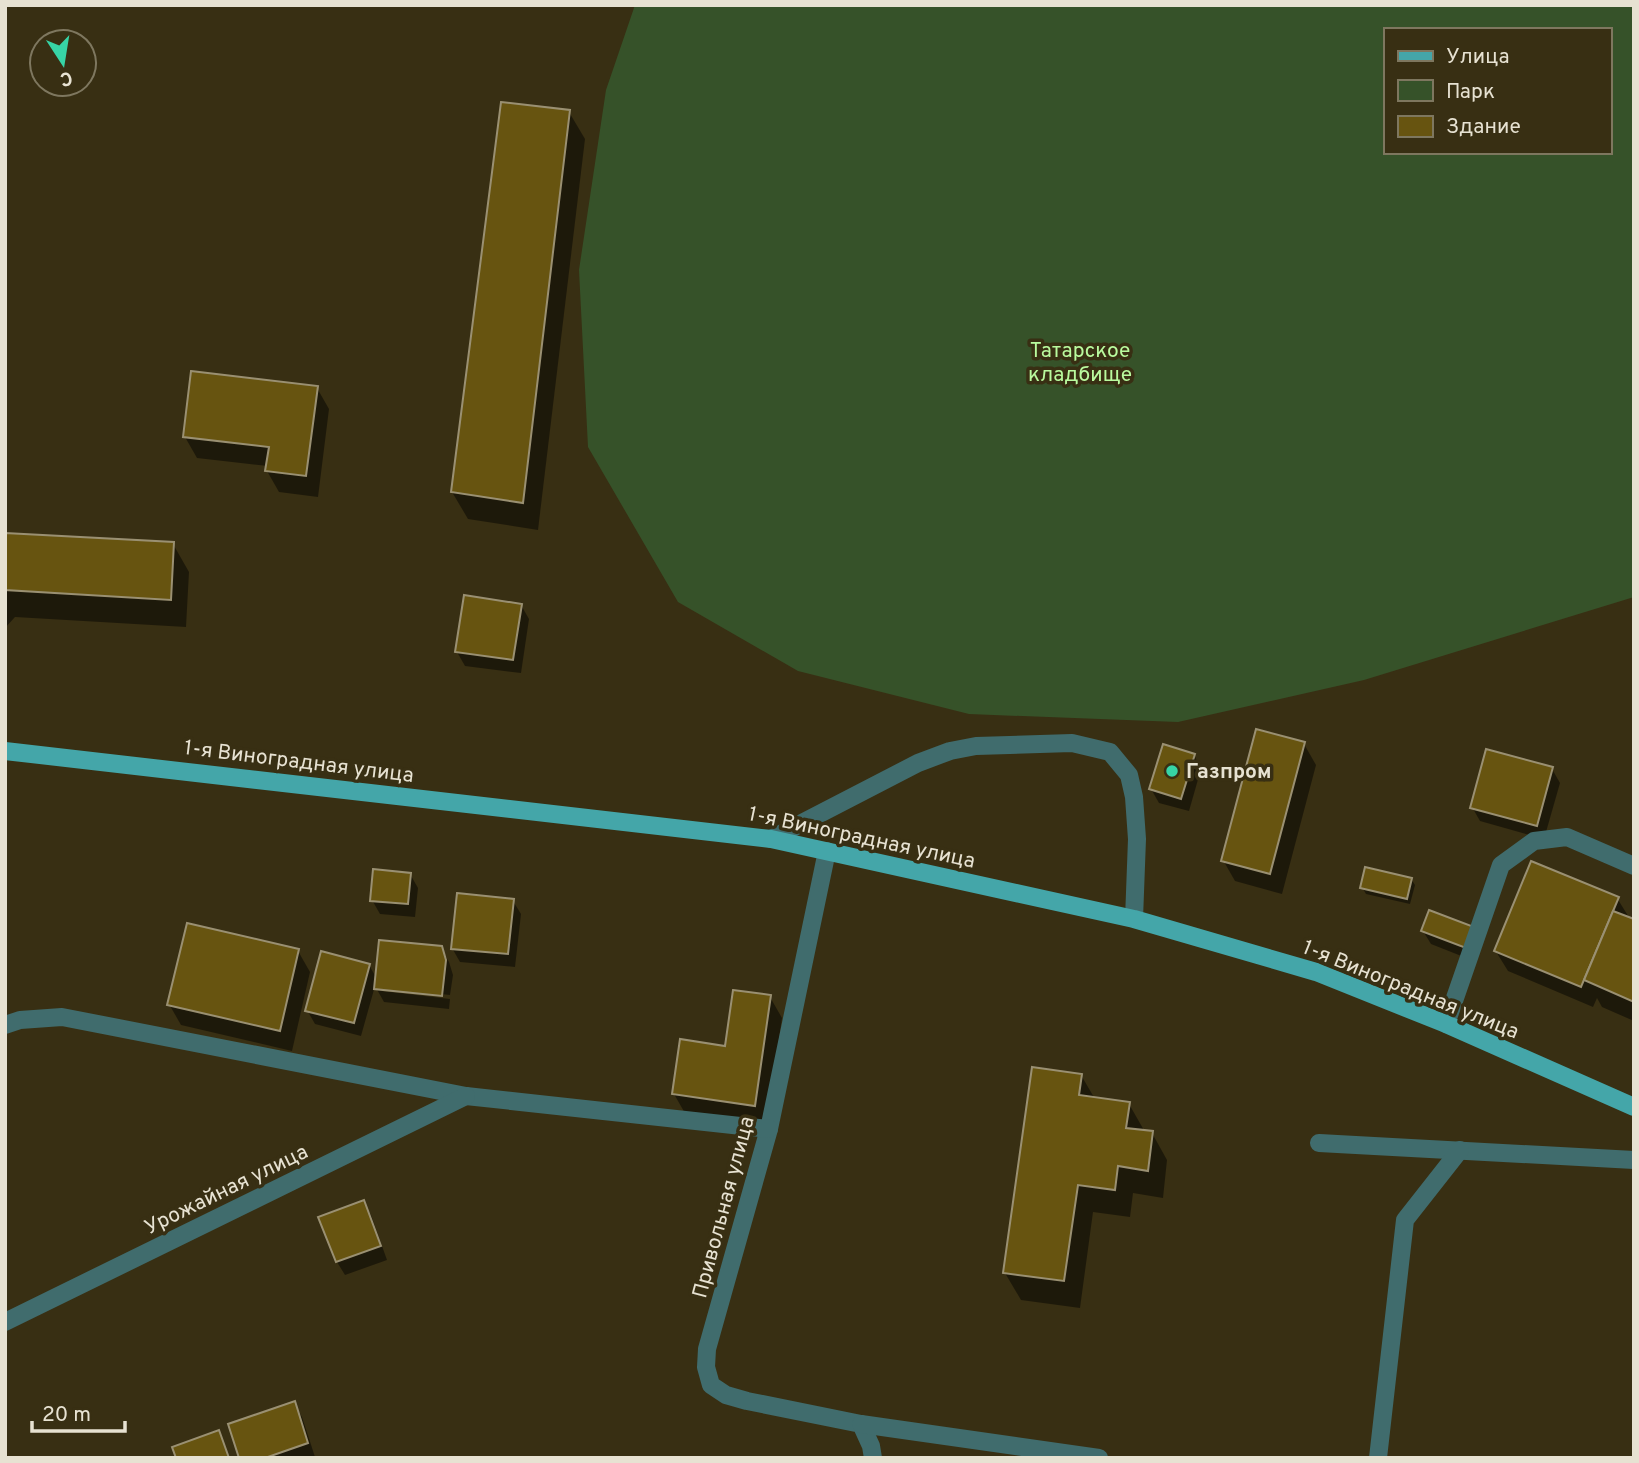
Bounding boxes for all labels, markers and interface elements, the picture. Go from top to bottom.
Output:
north arrow [28,28,98,98]
legend [1384,28,1611,154]
text: Улица [1446,44,1510,71]
text: С [58,65,75,91]
text: Парк [1446,79,1495,106]
text: Здание [1446,114,1521,141]
park label: Татарское кладбище [1028,338,1132,389]
street label: 1-я Виноградная улица [182,735,415,790]
place label: Газпром [1186,759,1272,786]
marker: Газпром [1164,763,1180,779]
street label: 1-я Виноградная улица [746,801,978,876]
street label: 1-я Виноградная улица [1298,935,1523,1046]
street label: Привольная улица [687,1114,762,1301]
street label: Урожайная улица [140,1139,313,1242]
scale bar [32,1390,124,1434]
text: 20 m [42,1402,91,1429]

